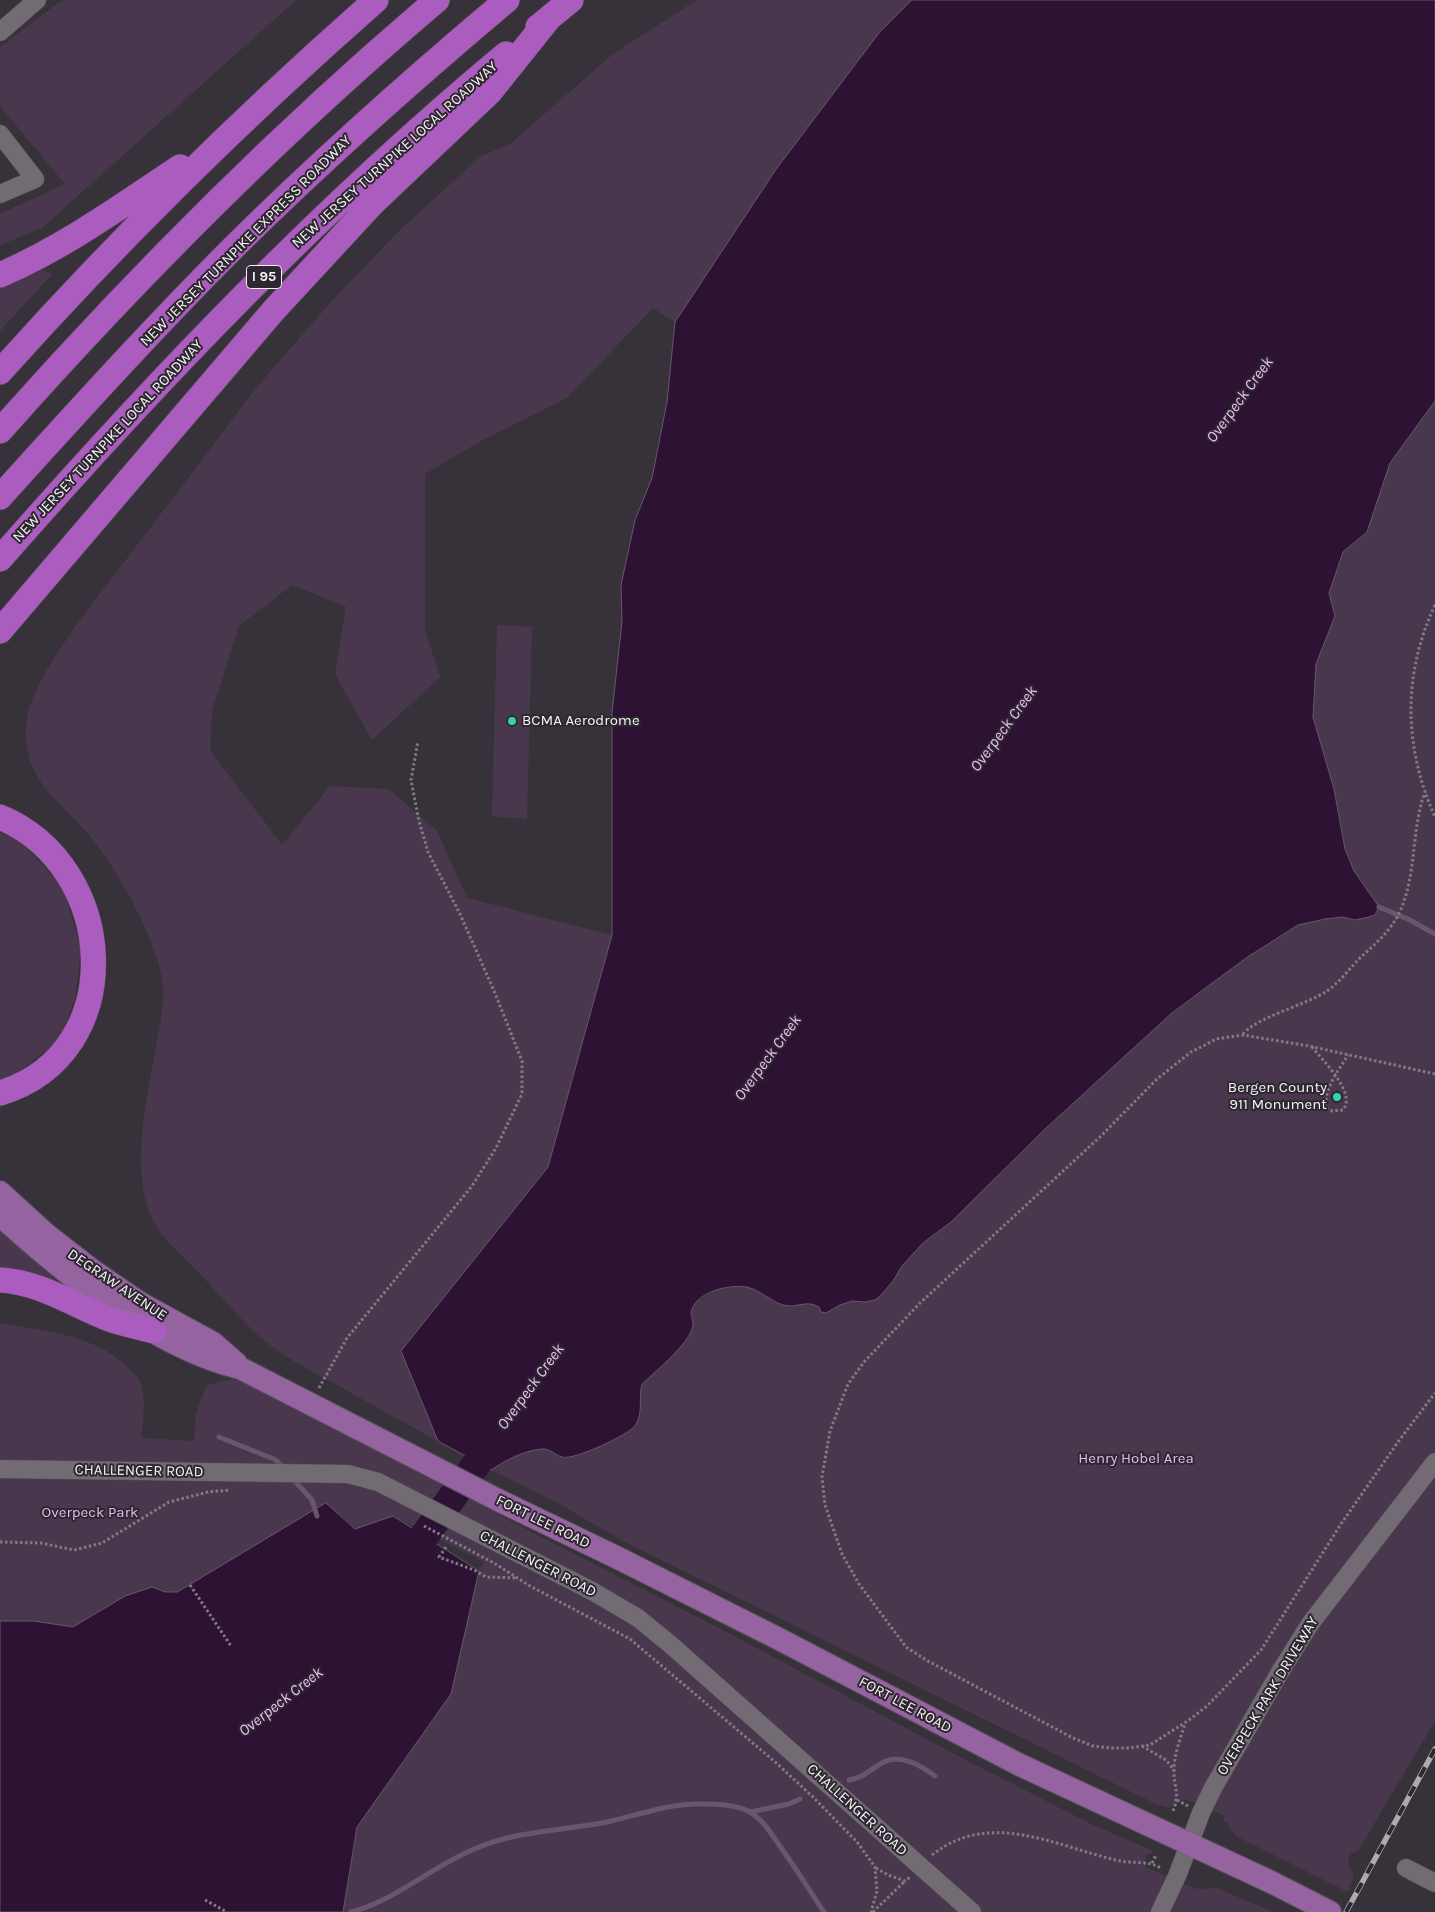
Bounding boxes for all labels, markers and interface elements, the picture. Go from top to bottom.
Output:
street label: NEW JERSEY TURNPIKE LOCAL ROADWAY [288,58,502,252]
street label: NEW JERSEY TURNPIKE EXPRESS ROADWAY [137,132,355,350]
road number: I 95 [246,266,282,288]
street label: NEW JERSEY TURNPIKE LOCAL ROADWAY [9,336,207,546]
water label: Overpeck Creek [1202,353,1278,447]
water label: Overpeck Creek [966,682,1042,776]
place label: BCMA Aerodrome [522,712,640,730]
marker: BCMA Aerodrome [506,715,518,727]
water label: Overpeck Creek [730,1011,806,1105]
place label: Bergen County 911 Monument [1228,1079,1327,1114]
marker: Bergen County 911 Monument [1331,1091,1343,1103]
street label: DEGRAW AVENUE [64,1245,170,1325]
water label: Overpeck Creek [493,1340,569,1434]
park label: Henry Hobel Area [1078,1450,1194,1468]
street label: CHALLENGER ROAD [74,1461,204,1481]
street label: FORT LEE ROAD [493,1491,593,1553]
park label: Overpeck Park [41,1504,139,1522]
street label: CHALLENGER ROAD [477,1527,599,1601]
street label: OVERPECK PARK DRIVEWAY [1213,1613,1323,1779]
water label: Overpeck Creek [235,1663,327,1741]
street label: FORT LEE ROAD [855,1673,955,1737]
street label: CHALLENGER ROAD [803,1760,911,1860]

